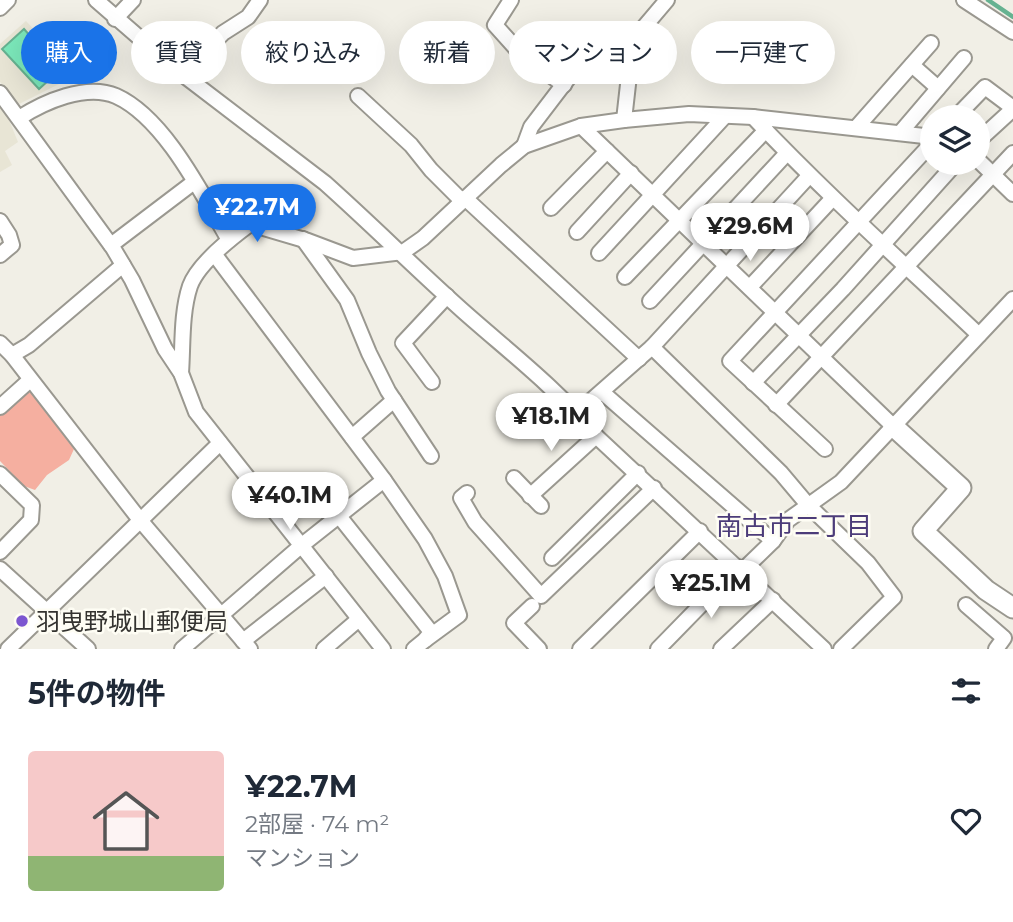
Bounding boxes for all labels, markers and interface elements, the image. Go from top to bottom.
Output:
chip: 購入 [21,21,117,84]
chip: 賃貸 [131,21,227,84]
chip: 絞り込み [241,21,385,84]
chip: 新着 [399,21,495,84]
chip: マンション [509,21,677,84]
chip: 一戸建て [691,21,835,84]
map controls [920,105,990,175]
button: layers [920,105,990,175]
pin: ¥22.7M [200,184,314,244]
text: ¥22.7M [214,193,300,221]
pin: ¥29.6M [693,204,807,263]
text: ¥29.6M [706,212,794,240]
pin: ¥18.1M [494,393,608,453]
text: ¥18.1M [512,402,590,430]
pin: ¥40.1M [233,472,347,532]
text: ¥40.1M [248,481,332,509]
district label: 南古市二丁目 [716,510,872,542]
pin: ¥25.1M [654,560,768,620]
text: ¥25.1M [671,569,751,597]
place label: 羽曳野城山郵便局 [36,607,228,636]
marker: 羽曳野城山郵便局 [14,613,30,629]
icon: filters [947,672,985,710]
text: 5件の物件 [28,675,166,712]
text: ¥22.7M [245,768,357,805]
icon: home [84,779,168,863]
icon: heart [947,802,985,840]
text: 2部屋 · 74 m² [245,810,390,838]
text: マンション [245,844,360,872]

